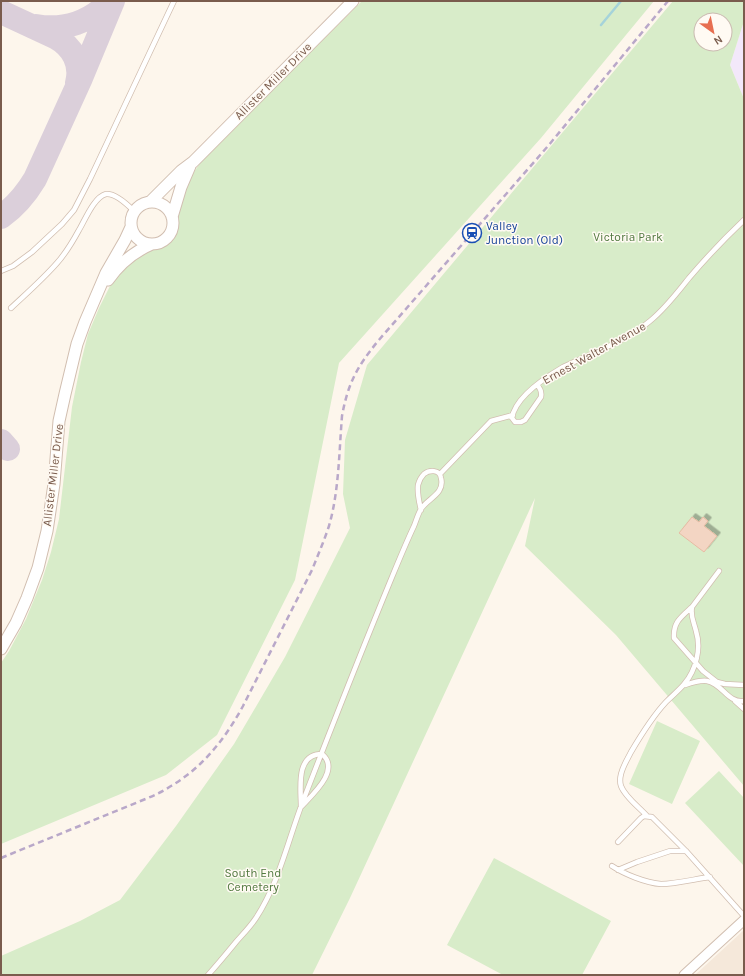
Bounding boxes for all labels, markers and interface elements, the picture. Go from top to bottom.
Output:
north arrow [693,12,733,52]
text: N [711,32,725,48]
street label: Allister Miller Drive [232,40,314,122]
place label: Valley Junction (Old) [486,219,563,247]
station icon: Valley Junction (Old) [461,222,483,244]
park label: Victoria Park [593,230,663,244]
street label: Ernest Walter Avenue [540,319,648,387]
street label: Allister Miller Drive [40,423,66,527]
park label: South End Cemetery [225,866,281,894]

